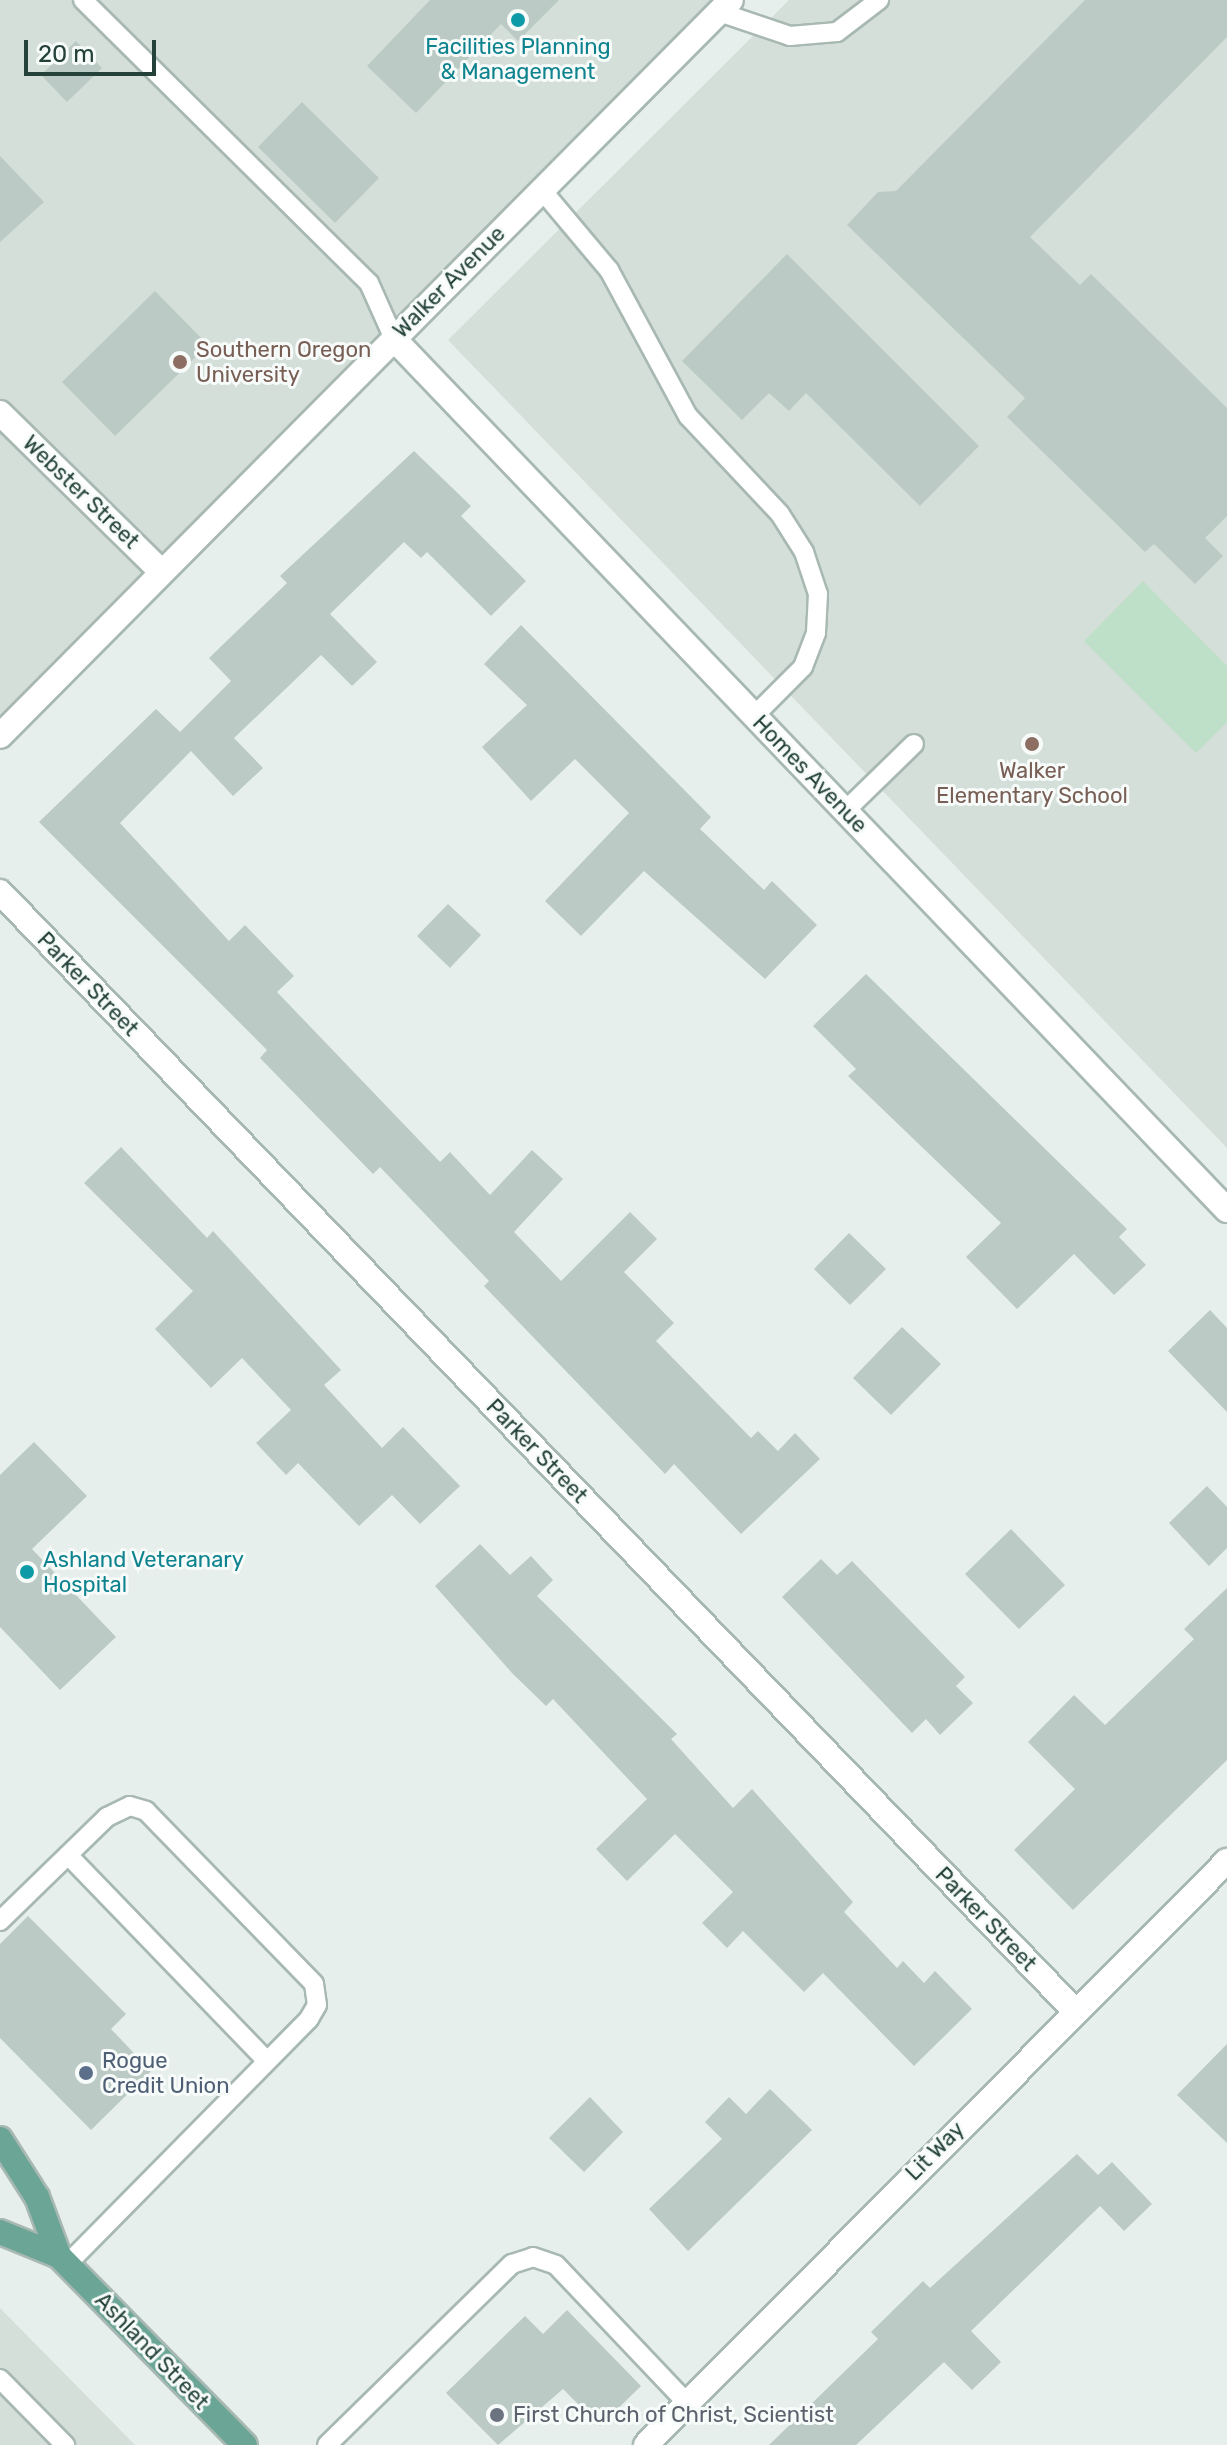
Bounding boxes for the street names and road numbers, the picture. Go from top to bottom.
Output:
street label: Walker Avenue [387,220,511,344]
street label: Webster Street [17,430,145,554]
street label: Homes Avenue [747,709,873,839]
street label: Parker Street [32,926,144,1042]
street label: Parker Street [481,1393,593,1509]
street label: Parker Street [930,1861,1042,1977]
street label: Lit Way [900,2116,970,2186]
street label: Ashland Street [90,2287,214,2415]

